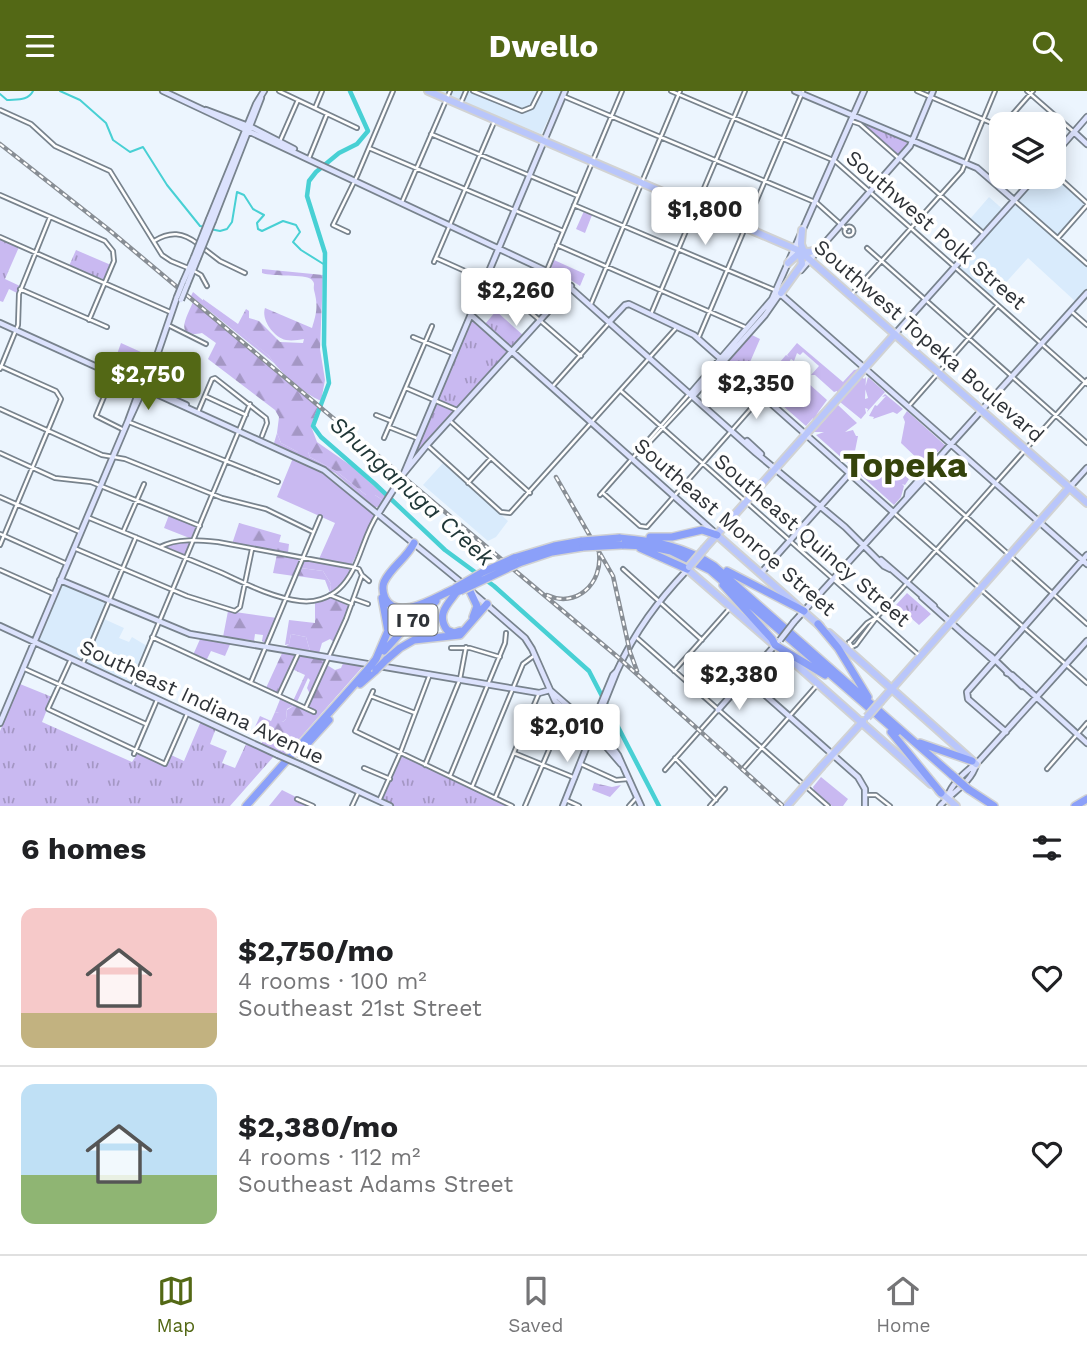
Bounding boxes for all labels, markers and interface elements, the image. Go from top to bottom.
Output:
icon: menu [21,27,59,65]
text: Dwello [489,27,598,65]
icon: search [1028,27,1066,65]
map controls [989,112,1066,189]
button: layers [989,112,1066,189]
street label: Southwest Polk Street [841,145,1032,315]
pin: $1,800 [648,187,762,247]
text: $1,800 [667,196,743,223]
street label: Southwest Topeka Boulevard [809,234,1049,447]
pin: $2,260 [459,268,573,328]
text: $2,260 [477,277,555,304]
pin: $2,750 [91,353,205,412]
text: $2,750 [111,361,185,388]
pin: $2,350 [699,361,813,421]
text: $2,350 [718,370,794,397]
water label: Shunganuga Creek [324,411,500,573]
street label: Southeast Monroe Street [630,432,841,621]
district label: Topeka [843,444,968,486]
street label: Southeast Quincy Street [709,448,915,632]
road number: I 70 [388,605,438,635]
street label: Southeast Indiana Avenue [76,634,328,769]
pin: $2,380 [682,653,796,712]
text: $2,380 [700,661,778,688]
pin: $2,010 [510,705,624,764]
text: $2,010 [530,713,604,740]
icon: filters [1028,829,1066,867]
text: 6 homes [21,831,146,866]
text: $2,750/mo [238,933,394,968]
icon: home [77,936,161,1020]
icon: heart [1028,959,1066,997]
text: 4 rooms · 100 m² [238,968,427,995]
text: Southeast 21st Street [238,995,482,1022]
text: $2,380/mo [238,1109,398,1144]
icon: home [77,1112,161,1196]
icon: heart [1028,1135,1066,1173]
text: 4 rooms · 112 m² [238,1144,420,1171]
text: Southeast Adams Street [238,1171,513,1198]
tab: Map [156,1272,195,1337]
tab: Saved [508,1272,563,1337]
tab: Home [876,1272,931,1337]

